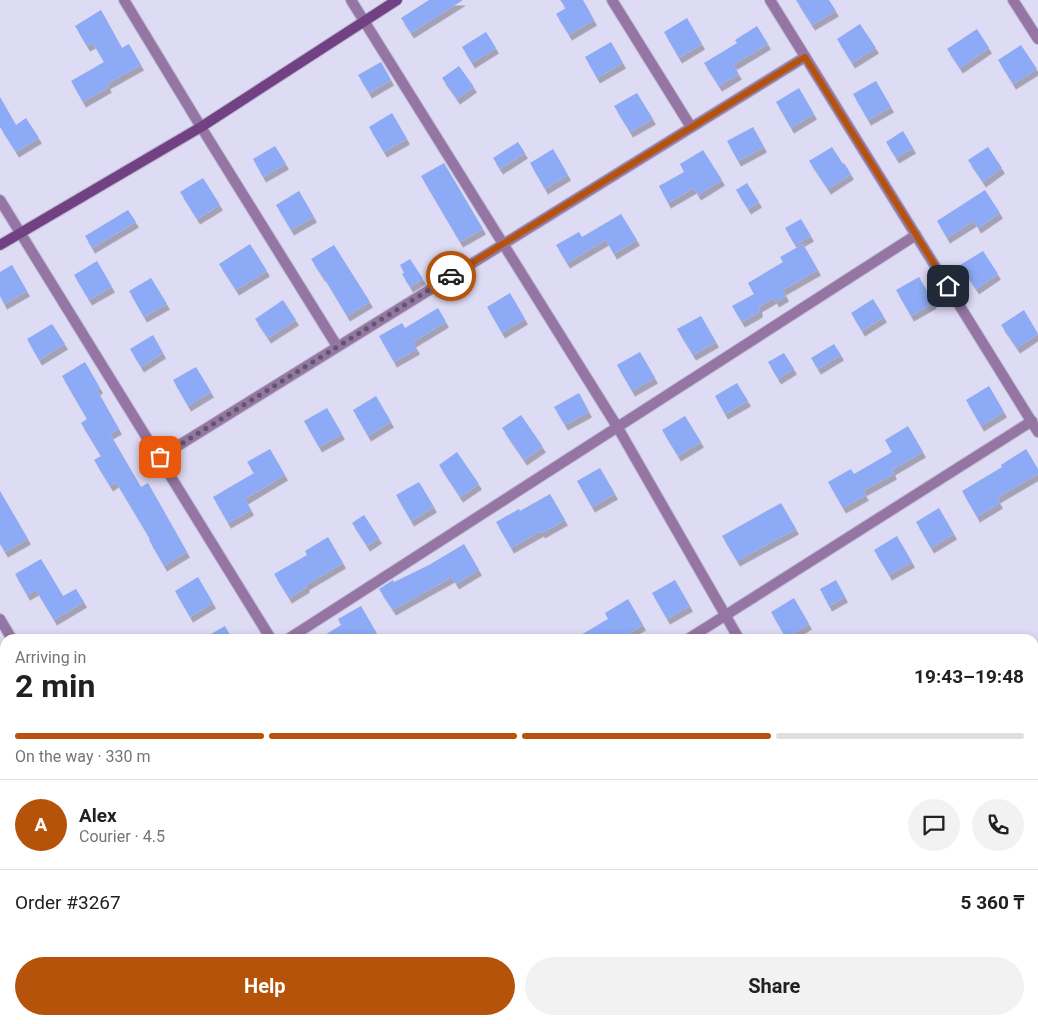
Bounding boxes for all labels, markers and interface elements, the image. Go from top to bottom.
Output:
courier [426,251,476,301]
icon: car [437,262,465,290]
pin [927,265,969,307]
icon: home [934,272,962,300]
pin [139,436,181,478]
icon: bag [146,443,174,471]
text: Arriving in [15,648,86,667]
text: 19:43–19:48 [914,665,1024,688]
text: 2 min [15,667,95,705]
text: On the way · 330 m [15,747,151,766]
button: chat [908,799,960,851]
button: phone [972,799,1024,851]
text: Alex [79,804,117,827]
text: A [35,813,47,836]
text: Courier · 4.5 [79,827,165,846]
text: Order #3267 [15,891,121,914]
text: 5 360 ₸ [961,891,1024,914]
button: Help [15,957,515,1015]
button: Share [525,957,1024,1015]

